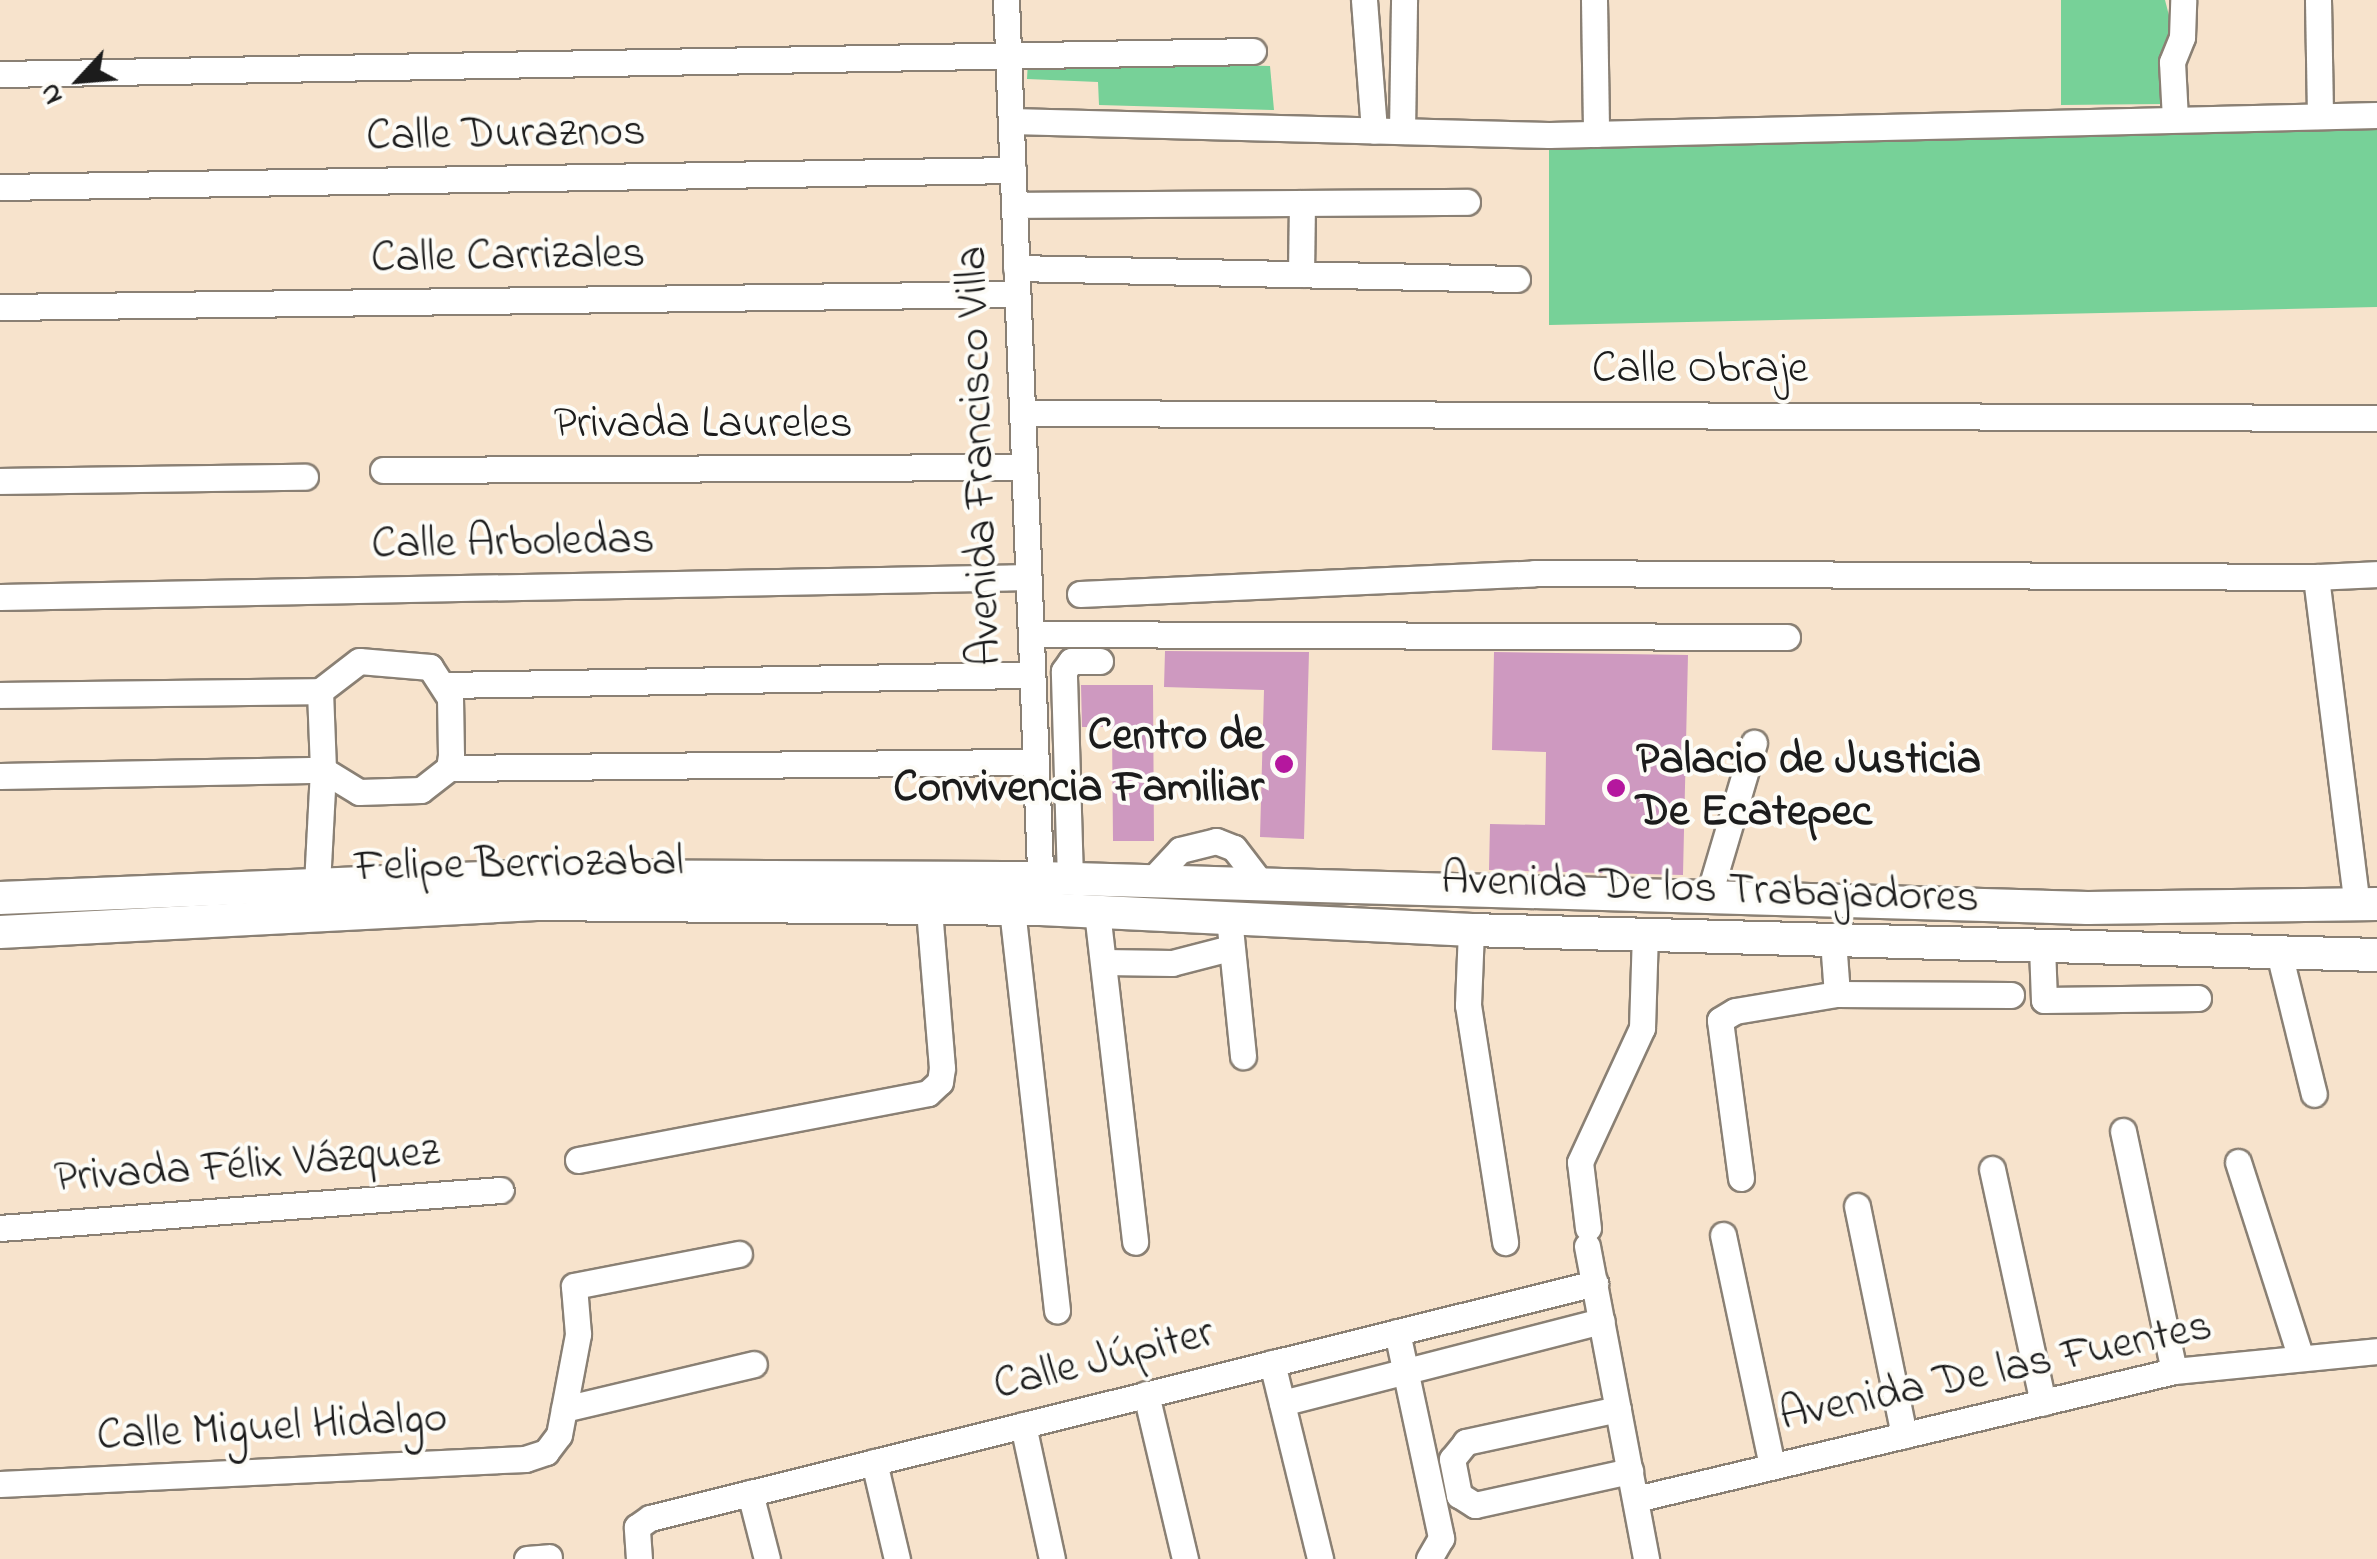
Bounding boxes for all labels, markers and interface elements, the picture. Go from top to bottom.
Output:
north arrow [30,30,130,130]
text: N [30,76,75,111]
street label: Calle Duraznos [366,107,646,165]
street label: Calle Carrizales [370,229,646,287]
street label: Avenida Francisco Villa [947,245,1015,667]
street label: Calle Obraje [1592,344,1808,398]
street label: Privada Laureles [553,399,853,453]
street label: Calle Arboledas [371,515,655,573]
place label: Centro de Convivencia Familiar [893,711,1264,817]
place label: Palacio de Justicia De Ecatepec [1636,735,1981,841]
marker: Centro de Convivencia Familiar [1273,753,1295,775]
marker: Palacio de Justicia De Ecatepec [1605,777,1627,799]
street label: Felipe Berriozabal [354,836,684,896]
street label: Avenida De los Trabajadores [1440,855,1980,927]
street label: Privada Félix Vázquez [52,1127,442,1207]
street label: Avenida De las Fuentes [1775,1301,2217,1445]
street label: Calle Júpiter [988,1308,1220,1414]
street label: Calle Miguel Hidalgo [95,1393,449,1465]

